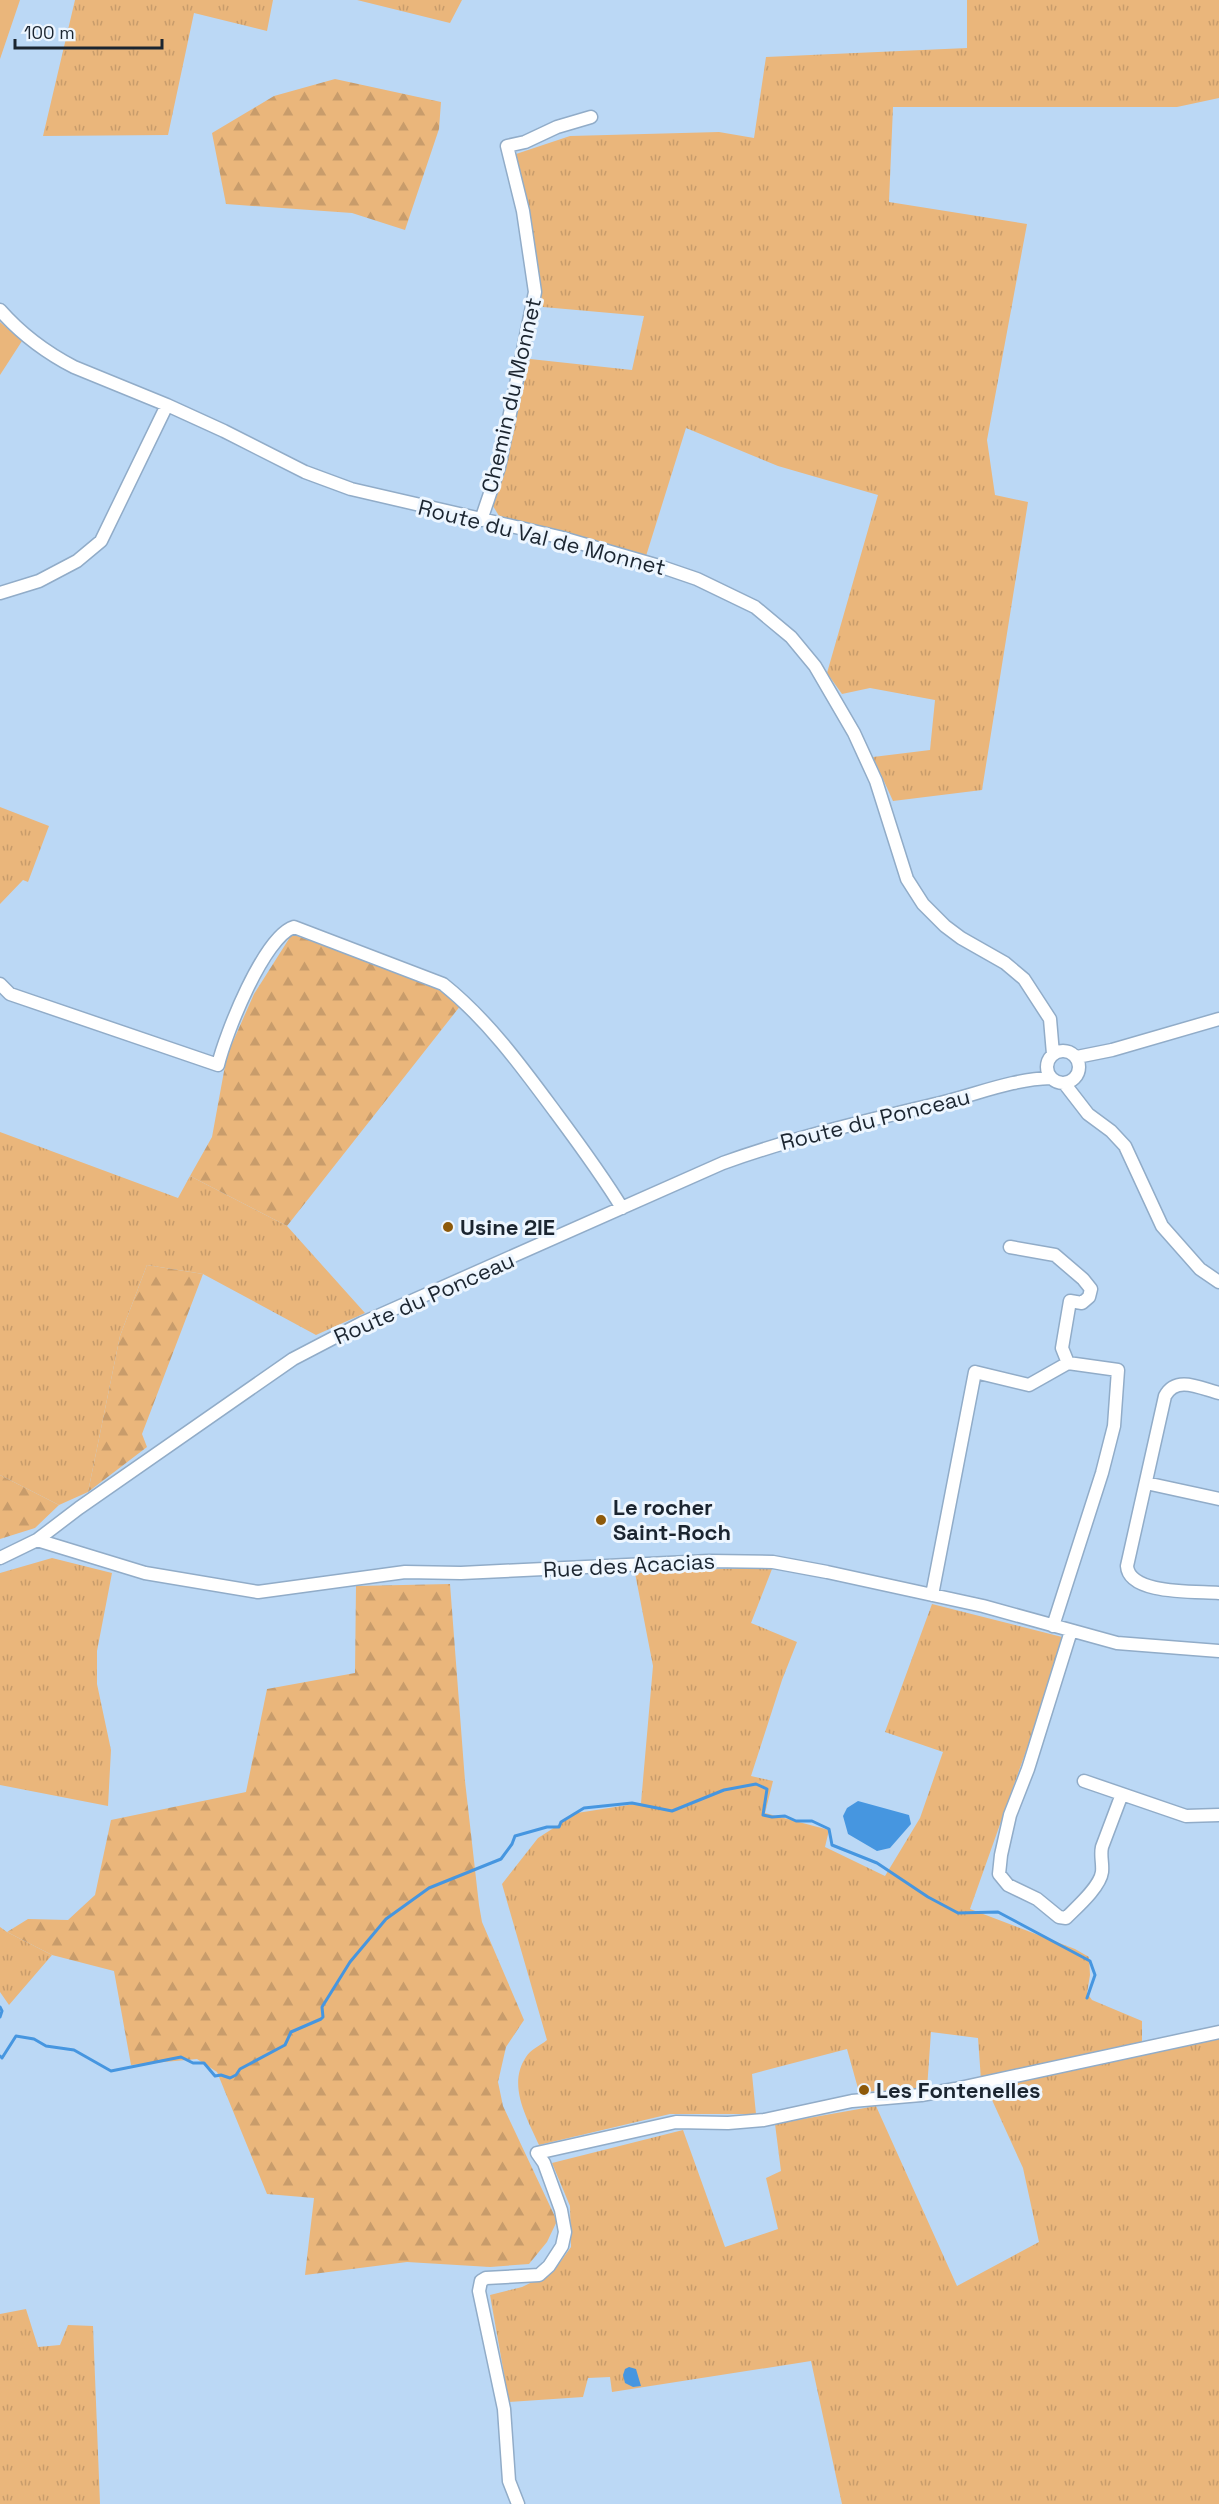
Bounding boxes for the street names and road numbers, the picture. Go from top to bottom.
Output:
street label: Chemin du Monnet [475,295,547,495]
street label: Route du Val de Monnet [415,493,669,581]
street label: Route du Ponceau [777,1082,973,1156]
street label: Route du Ponceau [329,1246,519,1350]
street label: Rue des Acacias [542,1547,716,1583]

